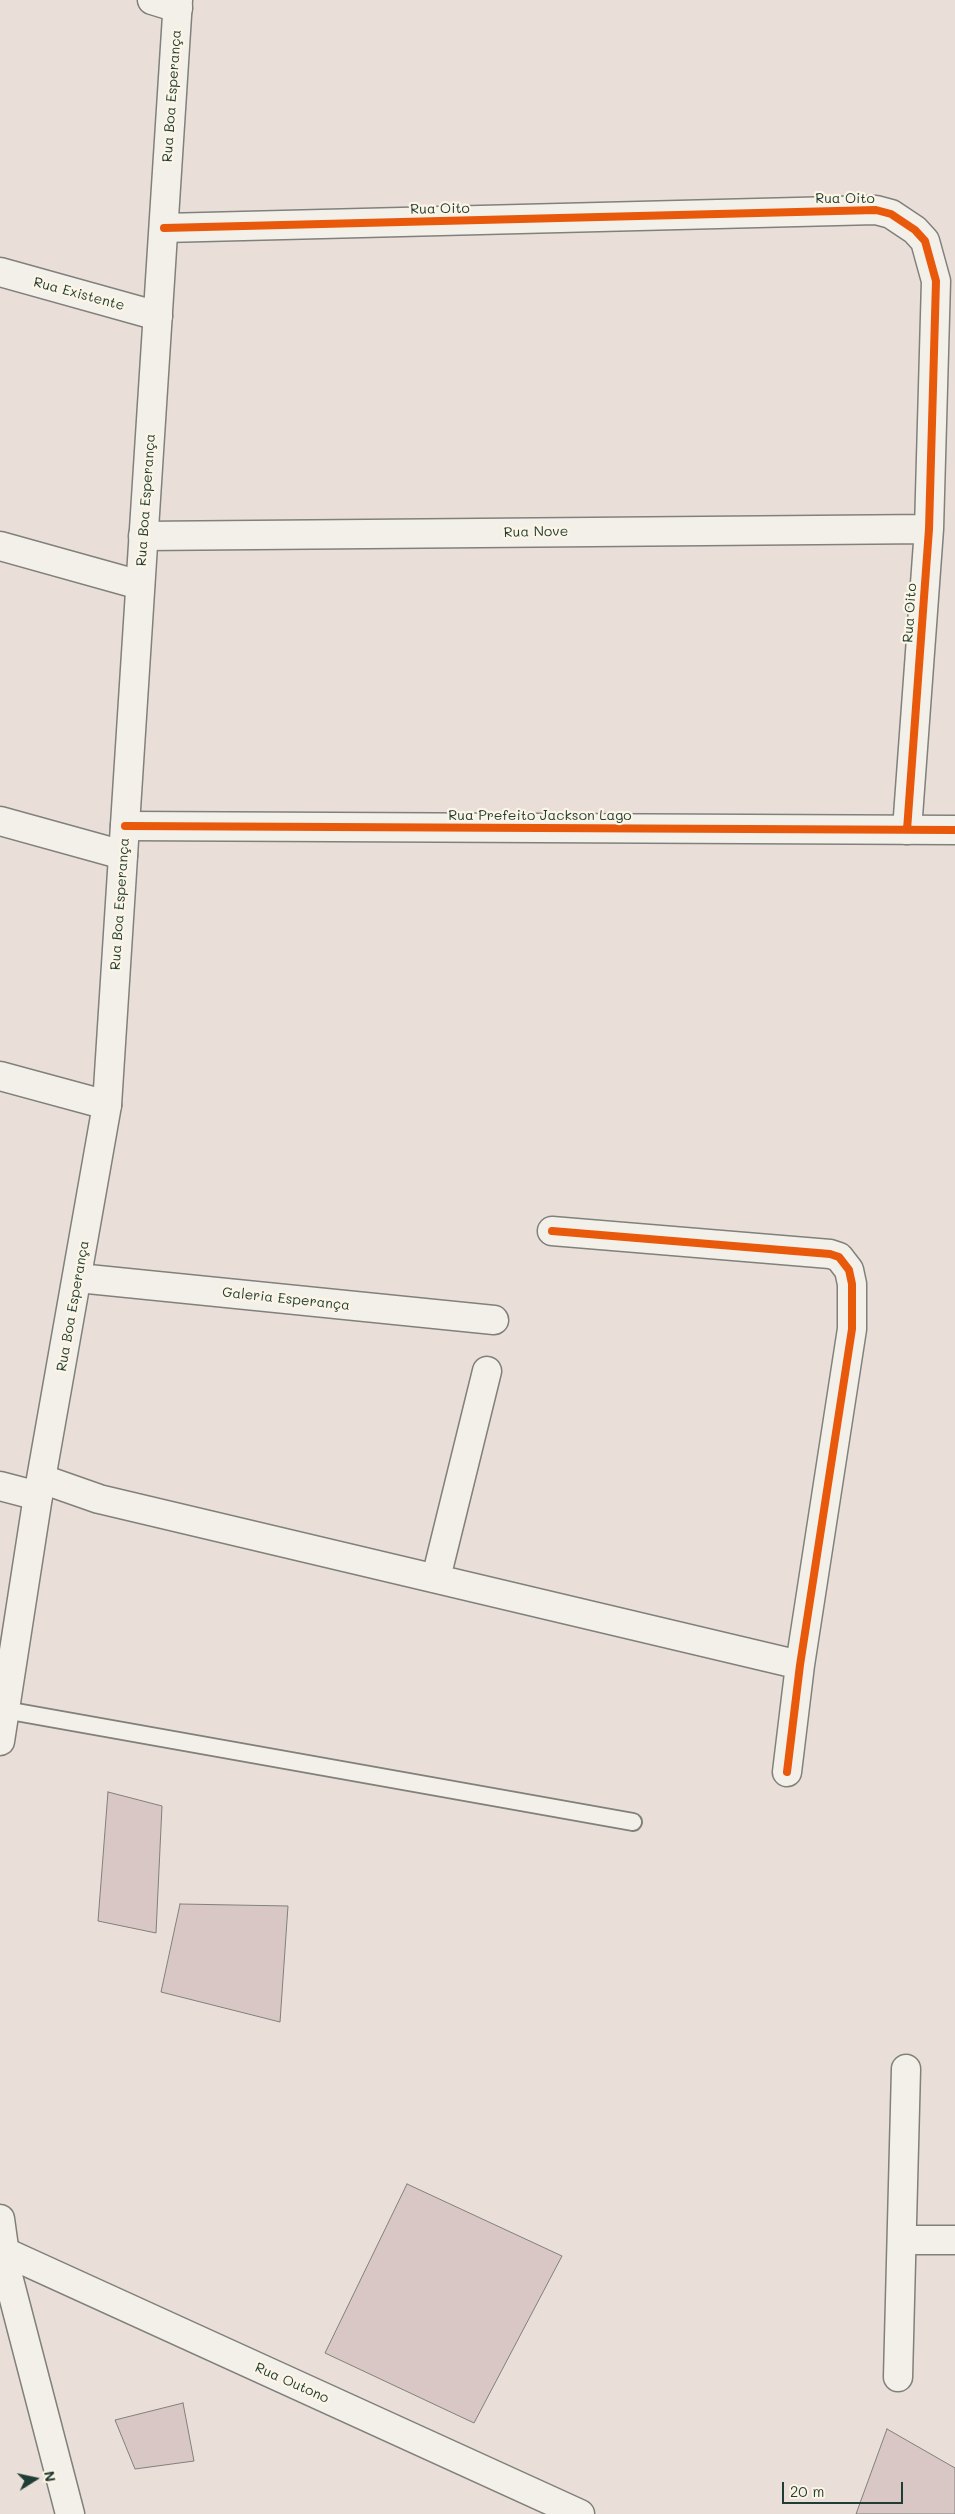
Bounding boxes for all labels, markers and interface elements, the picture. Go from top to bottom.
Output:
street label: Rua Boa Esperança [159,29,185,163]
street label: Rua Oito [815,191,875,207]
street label: Rua Oito [410,200,470,218]
street label: Rua Existente [32,274,126,314]
street label: Rua Boa Esperança [133,433,159,567]
street label: Rua Nove [504,523,568,541]
street label: Rua Oito [900,583,920,643]
street label: Rua Prefeito Jackson Lago [448,808,632,824]
street label: Rua Boa Esperança [107,837,133,971]
street label: Rua Boa Esperança [53,1239,93,1373]
street label: Galeria Esperança [221,1284,351,1314]
street label: Rua Outono [252,2359,332,2407]
north arrow [10,2454,60,2504]
text: N [40,2469,61,2483]
scale bar [785,2472,906,2504]
text: 20 m [790,2481,824,2501]

